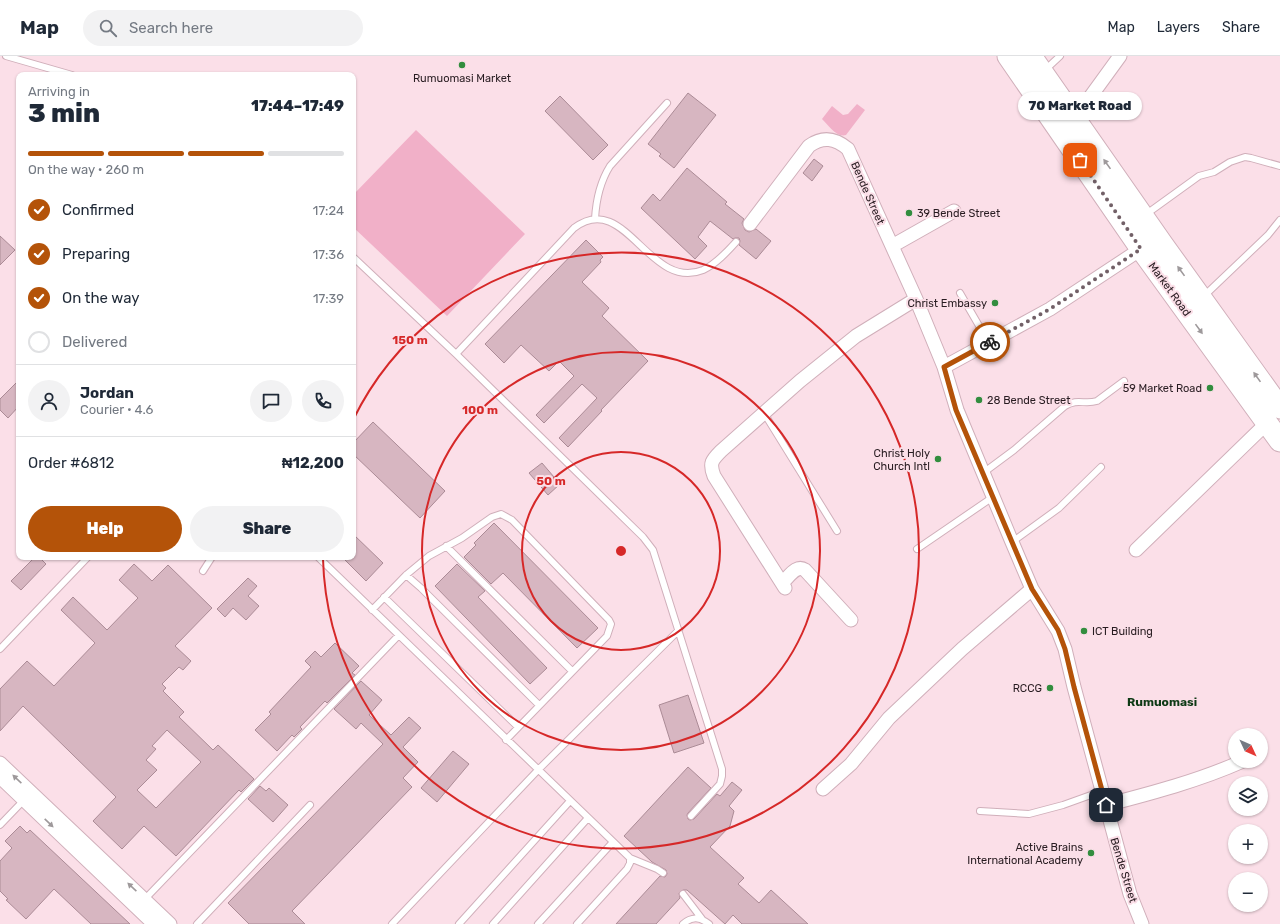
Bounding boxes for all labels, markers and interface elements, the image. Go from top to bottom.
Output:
search box [83,10,363,46]
text: Map [20,16,59,39]
icon: search [97,17,119,39]
text: Search here [129,19,213,37]
text: Map [1108,19,1135,36]
text: Layers [1157,19,1200,36]
text: Share [1222,19,1260,36]
marker: Rumuomasi Market [457,60,467,70]
place label: Rumuomasi Market [413,72,512,85]
text: Arriving in [28,84,90,99]
callout: 70 Market Road [1018,92,1142,120]
text: 17:44–17:49 [251,97,344,115]
text: 3 min [28,98,100,129]
text: 70 Market Road [1029,98,1131,113]
pin [1063,143,1097,177]
icon: bag [1069,149,1091,171]
one-way arrow [1103,159,1111,170]
street label: Bende Street [848,160,887,227]
text: On the way · 260 m [28,162,144,177]
icon: check [28,199,50,221]
text: Confirmed [62,201,134,219]
text: 17:24 [313,203,344,218]
place label: 39 Bende Street [917,207,1001,220]
marker: 39 Bende Street [904,208,914,218]
icon: check [28,243,50,265]
text: Preparing [62,245,130,263]
text: 17:36 [313,247,344,262]
street label: Market Road [1146,260,1194,319]
one-way arrow [1178,266,1186,276]
icon: check [28,287,50,309]
text: On the way [62,289,140,307]
text: 17:39 [313,291,344,306]
place label: Christ Embassy [907,297,987,310]
marker: Christ Embassy [990,298,1000,308]
courier [970,322,1010,362]
one-way arrow [1195,324,1203,334]
icon: bike [979,331,1001,353]
text: Delivered [62,333,127,351]
text: 150 m [392,333,428,347]
one-way arrow [1253,372,1261,382]
button: person [28,380,70,422]
button: chat [250,380,292,422]
button: phone [302,380,344,422]
place label: 59 Market Road [1123,382,1202,395]
marker: 59 Market Road [1205,383,1215,393]
text: Jordan [80,384,134,402]
place label: 28 Bende Street [987,394,1071,407]
marker: 28 Bende Street [974,395,984,405]
text: Courier · 4.6 [80,402,153,417]
text: 100 m [462,403,498,417]
place label: Christ Holy Church Intl [873,447,930,473]
text: Order #6812 [28,454,114,472]
text: ₦12,200 [282,454,344,472]
marker: Christ Holy Church Intl [933,454,943,464]
text: 50 m [536,474,566,488]
button: Help [28,506,182,552]
button: Share [190,506,344,552]
centre of rings [614,544,628,558]
place label: ICT Building [1092,625,1153,638]
marker: ICT Building [1079,626,1089,636]
place label: RCCG [1013,682,1042,695]
marker: RCCG [1045,683,1055,693]
district label: Rumuomasi [1127,695,1197,709]
north arrow [1228,728,1268,768]
map controls [1228,728,1268,912]
one-way arrow [13,775,22,784]
button: layers [1228,776,1268,816]
pin [1089,788,1123,822]
icon: home [1095,794,1117,816]
one-way arrow [44,818,54,828]
button: + [1228,824,1268,864]
street label: Bende Street [1107,836,1140,905]
place label: Active Brains International Academy [967,841,1083,867]
marker: Active Brains International Academy [1086,848,1096,858]
button: − [1228,872,1268,912]
one-way arrow [127,883,137,892]

